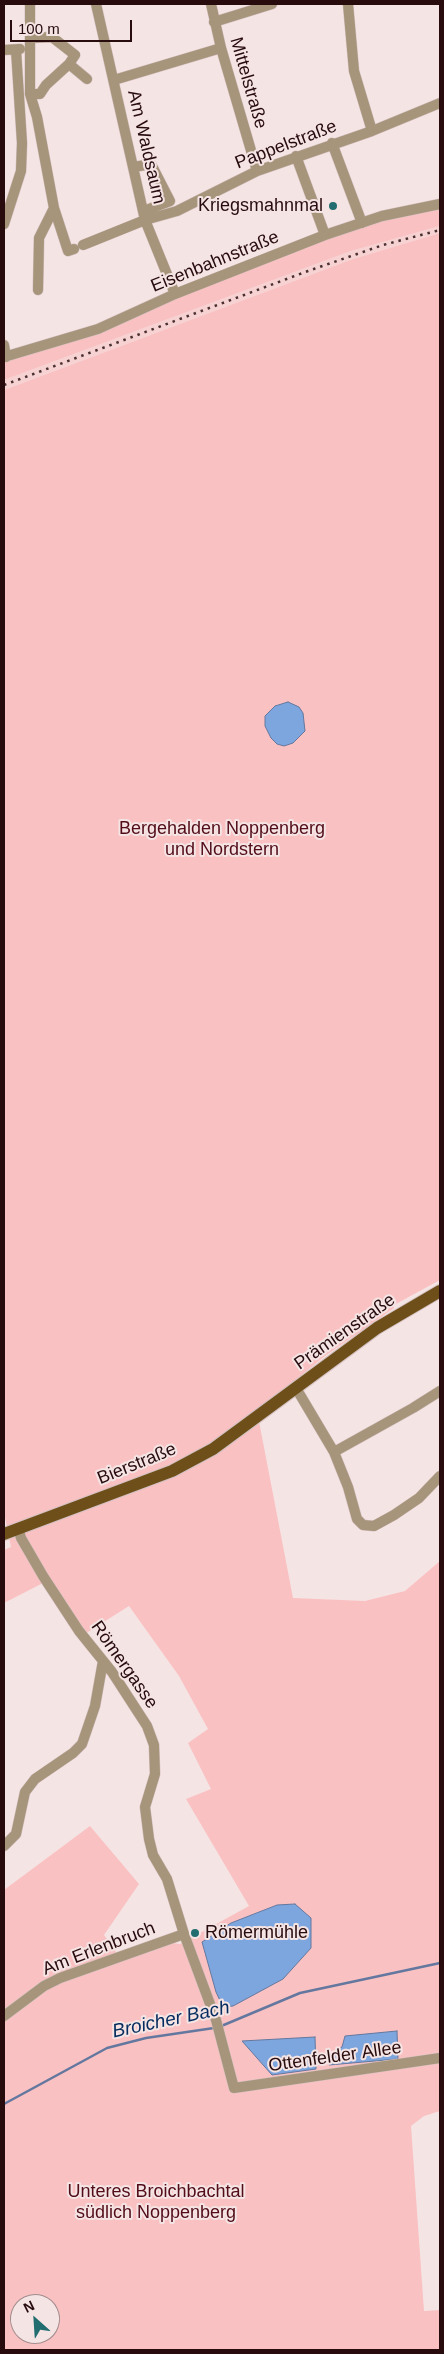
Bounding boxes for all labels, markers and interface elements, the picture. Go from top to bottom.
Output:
scale bar [12,10,135,42]
text: 100 m [18,20,60,37]
street label: Mittelstraße [225,35,271,131]
street label: Am Waldsaum [122,88,170,206]
street label: Pappelstraße [232,116,340,174]
place label: Kriegsmahnmal [198,195,323,217]
marker: Kriegsmahnmal [327,200,339,212]
street label: Eisenbahnstraße [148,226,282,298]
park label: Bergehalden Noppenberg und Nordstern [119,818,325,861]
street label: Prämienstraße [290,1289,400,1375]
street label: Bierstraße [94,1438,180,1490]
street label: Römergasse [86,1617,162,1713]
street label: Am Erlenbruch [40,1918,158,1980]
place label: Römermühle [205,1922,308,1944]
marker: Römermühle [189,1927,201,1939]
water label: Broicher Bach [110,1996,232,2044]
street label: Ottenfelder Allee [267,2037,403,2077]
park label: Unteres Broichbachtal südlich Noppenberg [67,2181,245,2224]
north arrow [10,2294,60,2344]
text: N [21,2297,37,2316]

